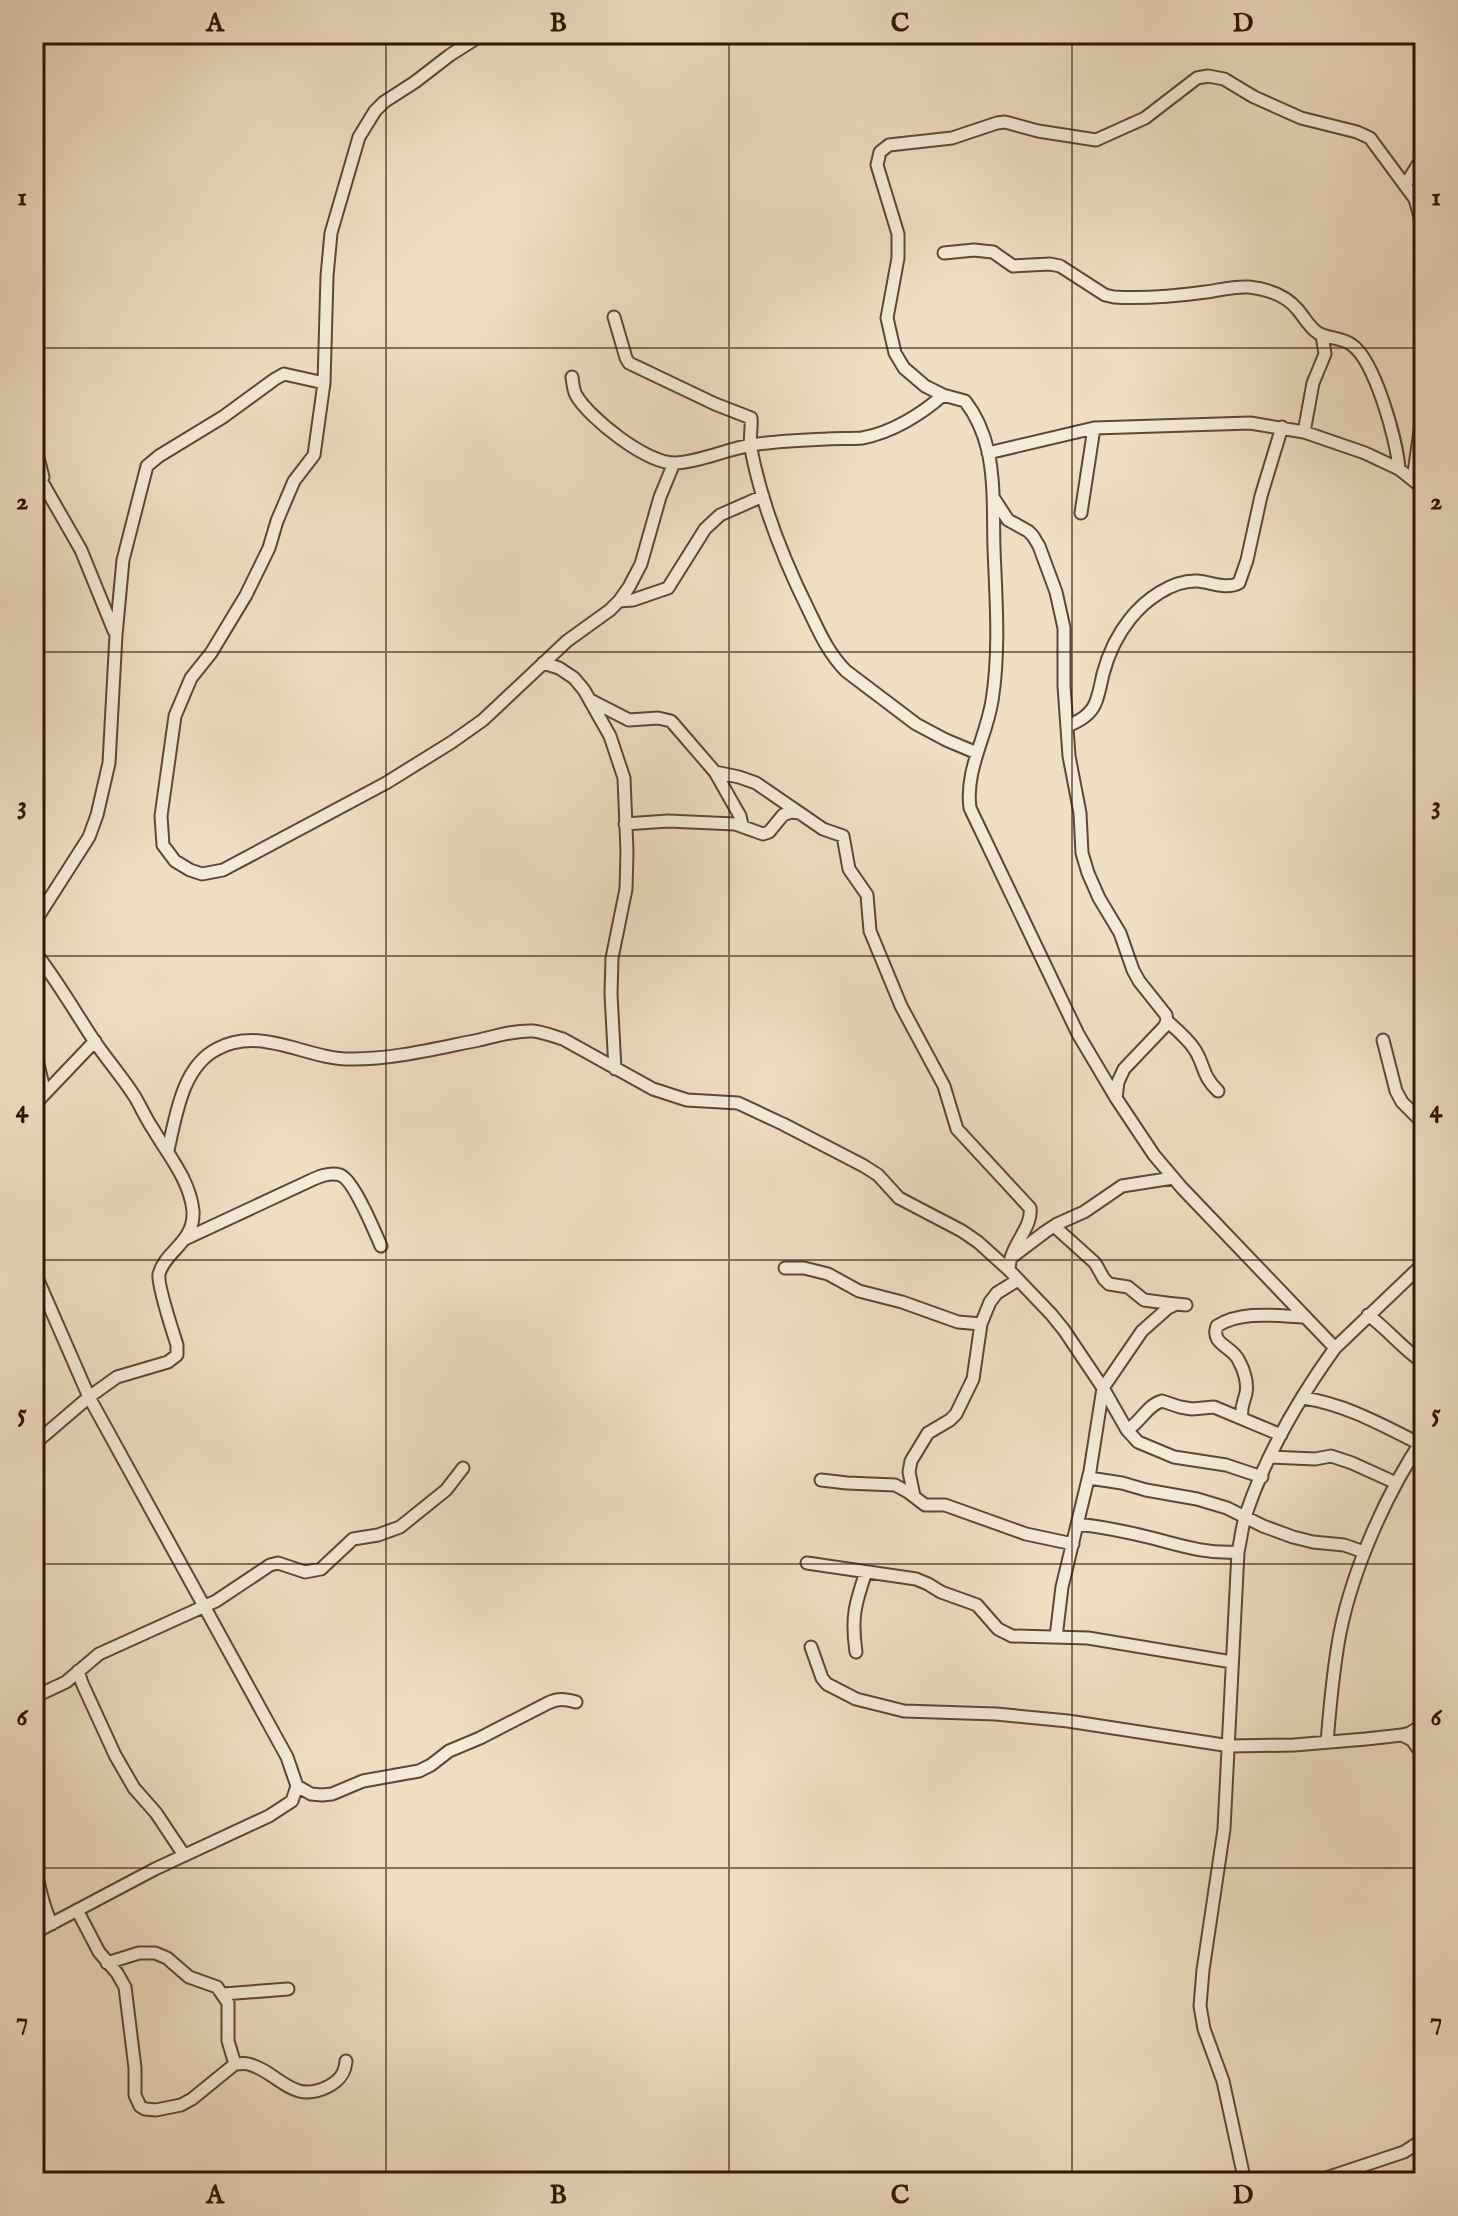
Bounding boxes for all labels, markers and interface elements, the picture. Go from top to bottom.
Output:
text: A [205,7,225,40]
text: B [549,7,567,40]
text: C [891,7,910,40]
text: D [1233,7,1254,40]
text: 1 [17,181,27,214]
text: 1 [1431,181,1441,214]
text: 2 [16,485,28,518]
text: 2 [1430,485,1442,518]
text: 3 [17,789,27,822]
text: 3 [1431,789,1441,822]
text: 4 [16,1093,30,1126]
text: 4 [1430,1093,1444,1126]
text: 5 [17,1397,27,1430]
text: 5 [1431,1397,1441,1430]
text: 6 [17,1701,29,1734]
text: 6 [1431,1701,1443,1734]
text: 7 [16,2005,28,2038]
text: 7 [1430,2005,1442,2038]
text: A [205,2179,225,2212]
text: B [549,2179,567,2212]
text: C [891,2179,910,2212]
text: D [1233,2179,1254,2212]

